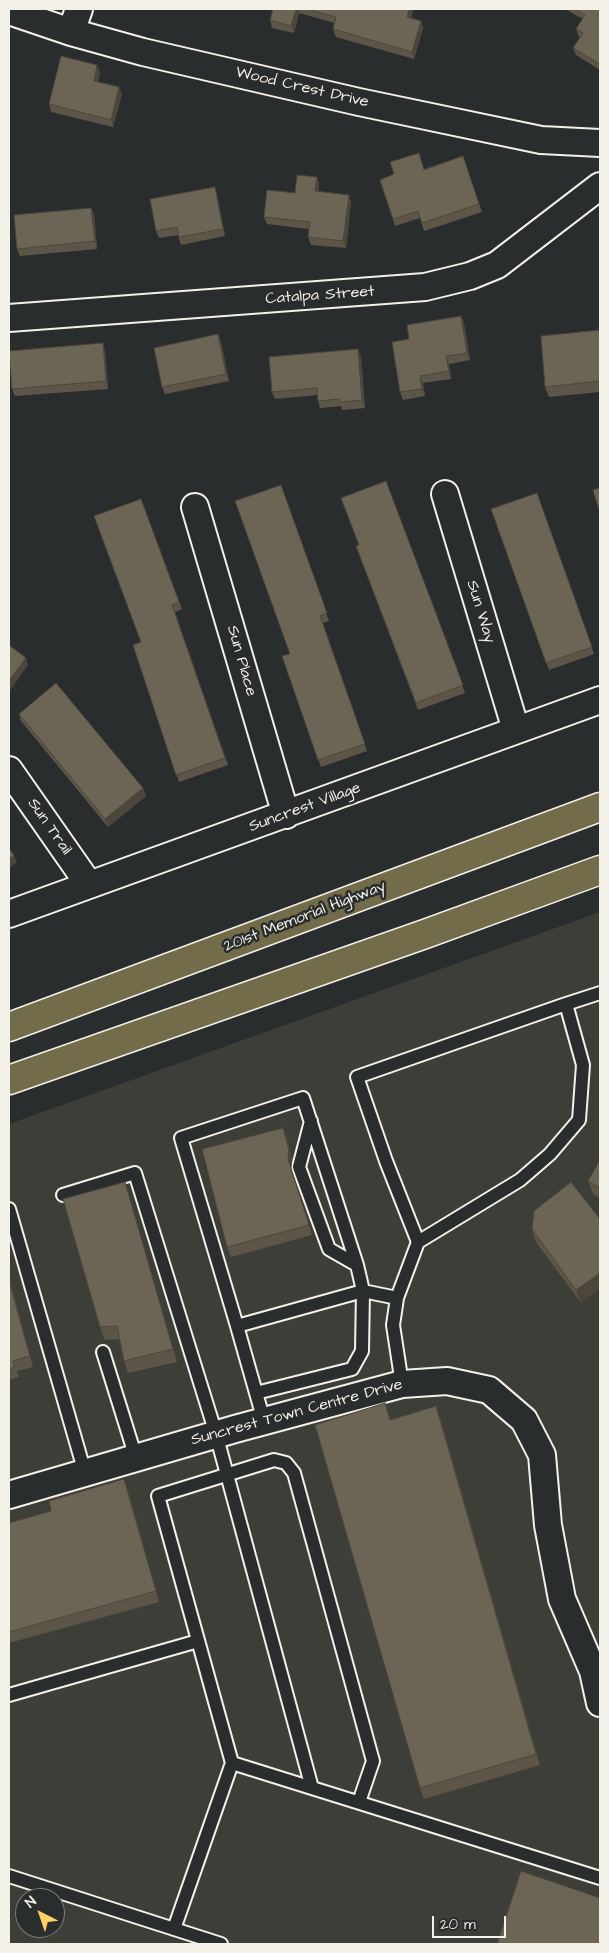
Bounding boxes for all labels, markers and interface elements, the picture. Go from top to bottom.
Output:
street label: Wood Crest Drive [234,63,370,113]
street label: Catalpa Street [265,283,375,309]
street label: Sun Way [461,578,499,646]
street label: Sun Place [222,624,260,698]
street label: Suncrest Village [247,779,363,837]
street label: Sun Trail [23,795,75,859]
street label: 201st Memorial Highway [221,877,389,957]
street label: Suncrest Town Centre Drive [189,1375,405,1451]
north arrow [15,1888,65,1938]
text: N [21,1892,41,1913]
scale bar [434,1906,508,1938]
text: 20 m [440,1914,476,1935]

